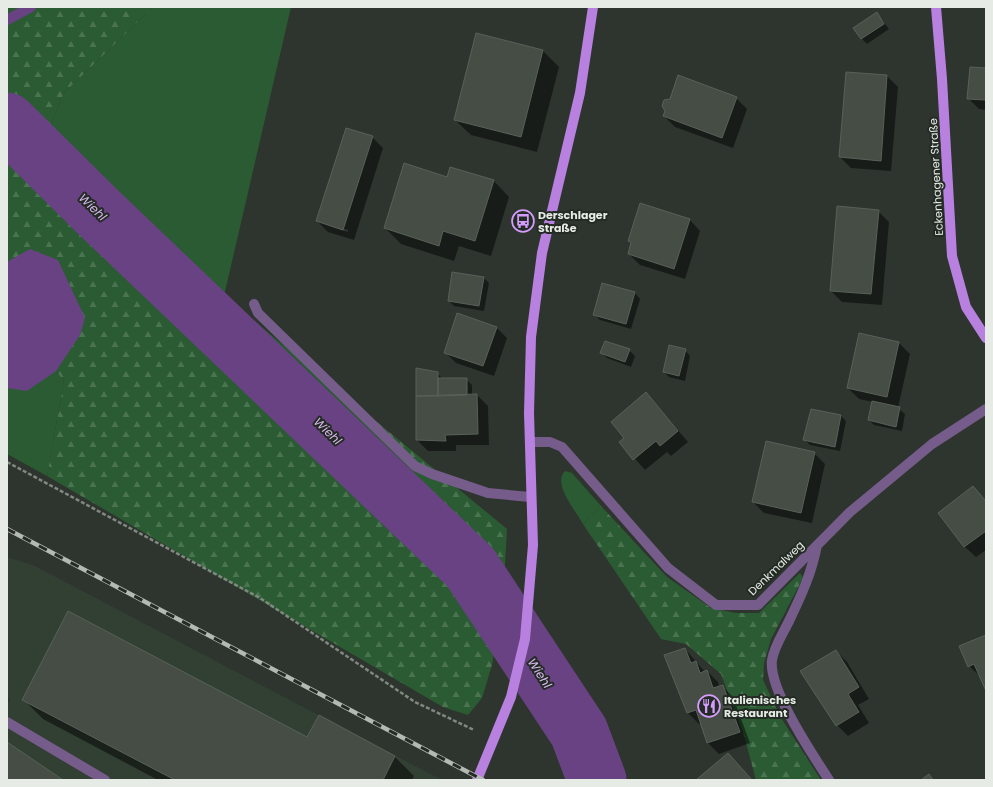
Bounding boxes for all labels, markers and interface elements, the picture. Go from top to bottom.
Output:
street label: Eckenhagener Straße [925,118,947,236]
water label: Wiehl [75,190,111,225]
place label: Derschlager Straße [538,207,608,236]
bus stop icon: Derschlager Straße [510,208,536,234]
water label: Wiehl [310,414,346,449]
street label: Denkmalweg [745,537,807,599]
water label: Wiehl [524,655,556,691]
place label: Italienisches Restaurant [724,692,796,721]
restaurant icon: Italienisches Restaurant [696,693,722,719]

